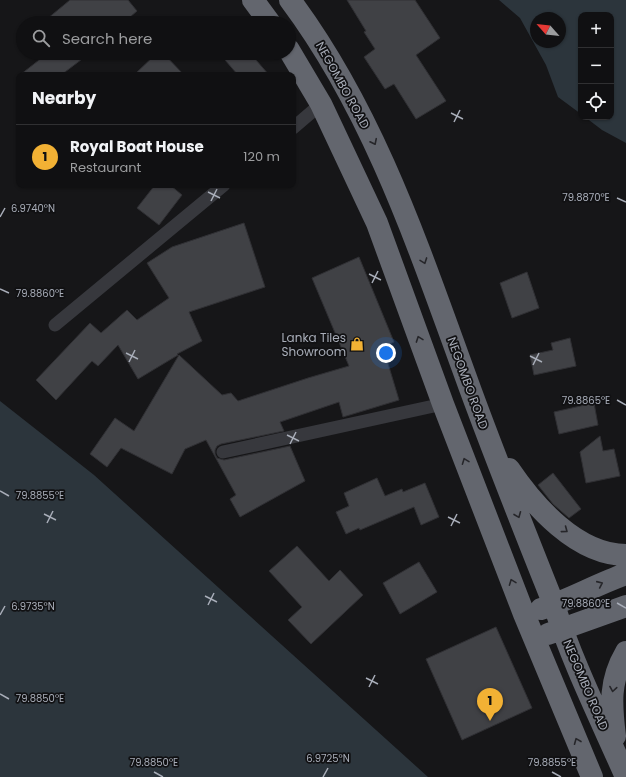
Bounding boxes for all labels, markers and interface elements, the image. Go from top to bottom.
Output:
north arrow [530,12,566,48]
map controls [578,12,614,120]
button: + [578,12,614,48]
search box [16,16,296,60]
icon: search [30,27,52,49]
text: Search here [62,28,152,49]
street label: NEGOMBO ROAD [312,38,374,132]
button: − [578,48,614,84]
button: locate [578,84,614,120]
text: Nearby [32,86,96,110]
text: Royal Boat House [70,136,204,157]
one-way arrow [369,137,376,145]
text: 1 [43,147,47,166]
text: 120 m [243,147,280,166]
text: Restaurant [70,158,141,177]
text: 79.8870°E [562,190,610,205]
text: 6.9740°N [11,201,55,216]
one-way arrow [419,258,427,265]
text: 79.8860°E [16,286,64,301]
place label: Lanka Tiles Showroom [281,329,346,360]
one-way arrow [416,335,424,342]
street label: NEGOMBO ROAD [443,335,493,431]
shop icon: Lanka Tiles Showroom [349,336,365,352]
your location [376,343,396,363]
text: 79.8865°E [562,393,610,408]
one-way arrow [461,457,469,464]
text: 79.8855°E [16,488,64,503]
one-way arrow [513,510,521,518]
one-way arrow [561,525,568,532]
one-way arrow [508,578,516,585]
one-way arrow [595,581,603,589]
text: 79.8860°E [562,596,610,611]
text: 6.9735°N [11,599,55,614]
street label: NEGOMBO ROAD [559,637,613,733]
one-way arrow [609,685,618,692]
pin: 1 [477,688,503,721]
text: 79.8850°E [16,691,64,706]
one-way arrow [574,737,582,745]
text: 6.9725°N [306,751,350,766]
text: 79.8850°E [130,755,178,770]
text: 79.8855°E [528,755,576,770]

